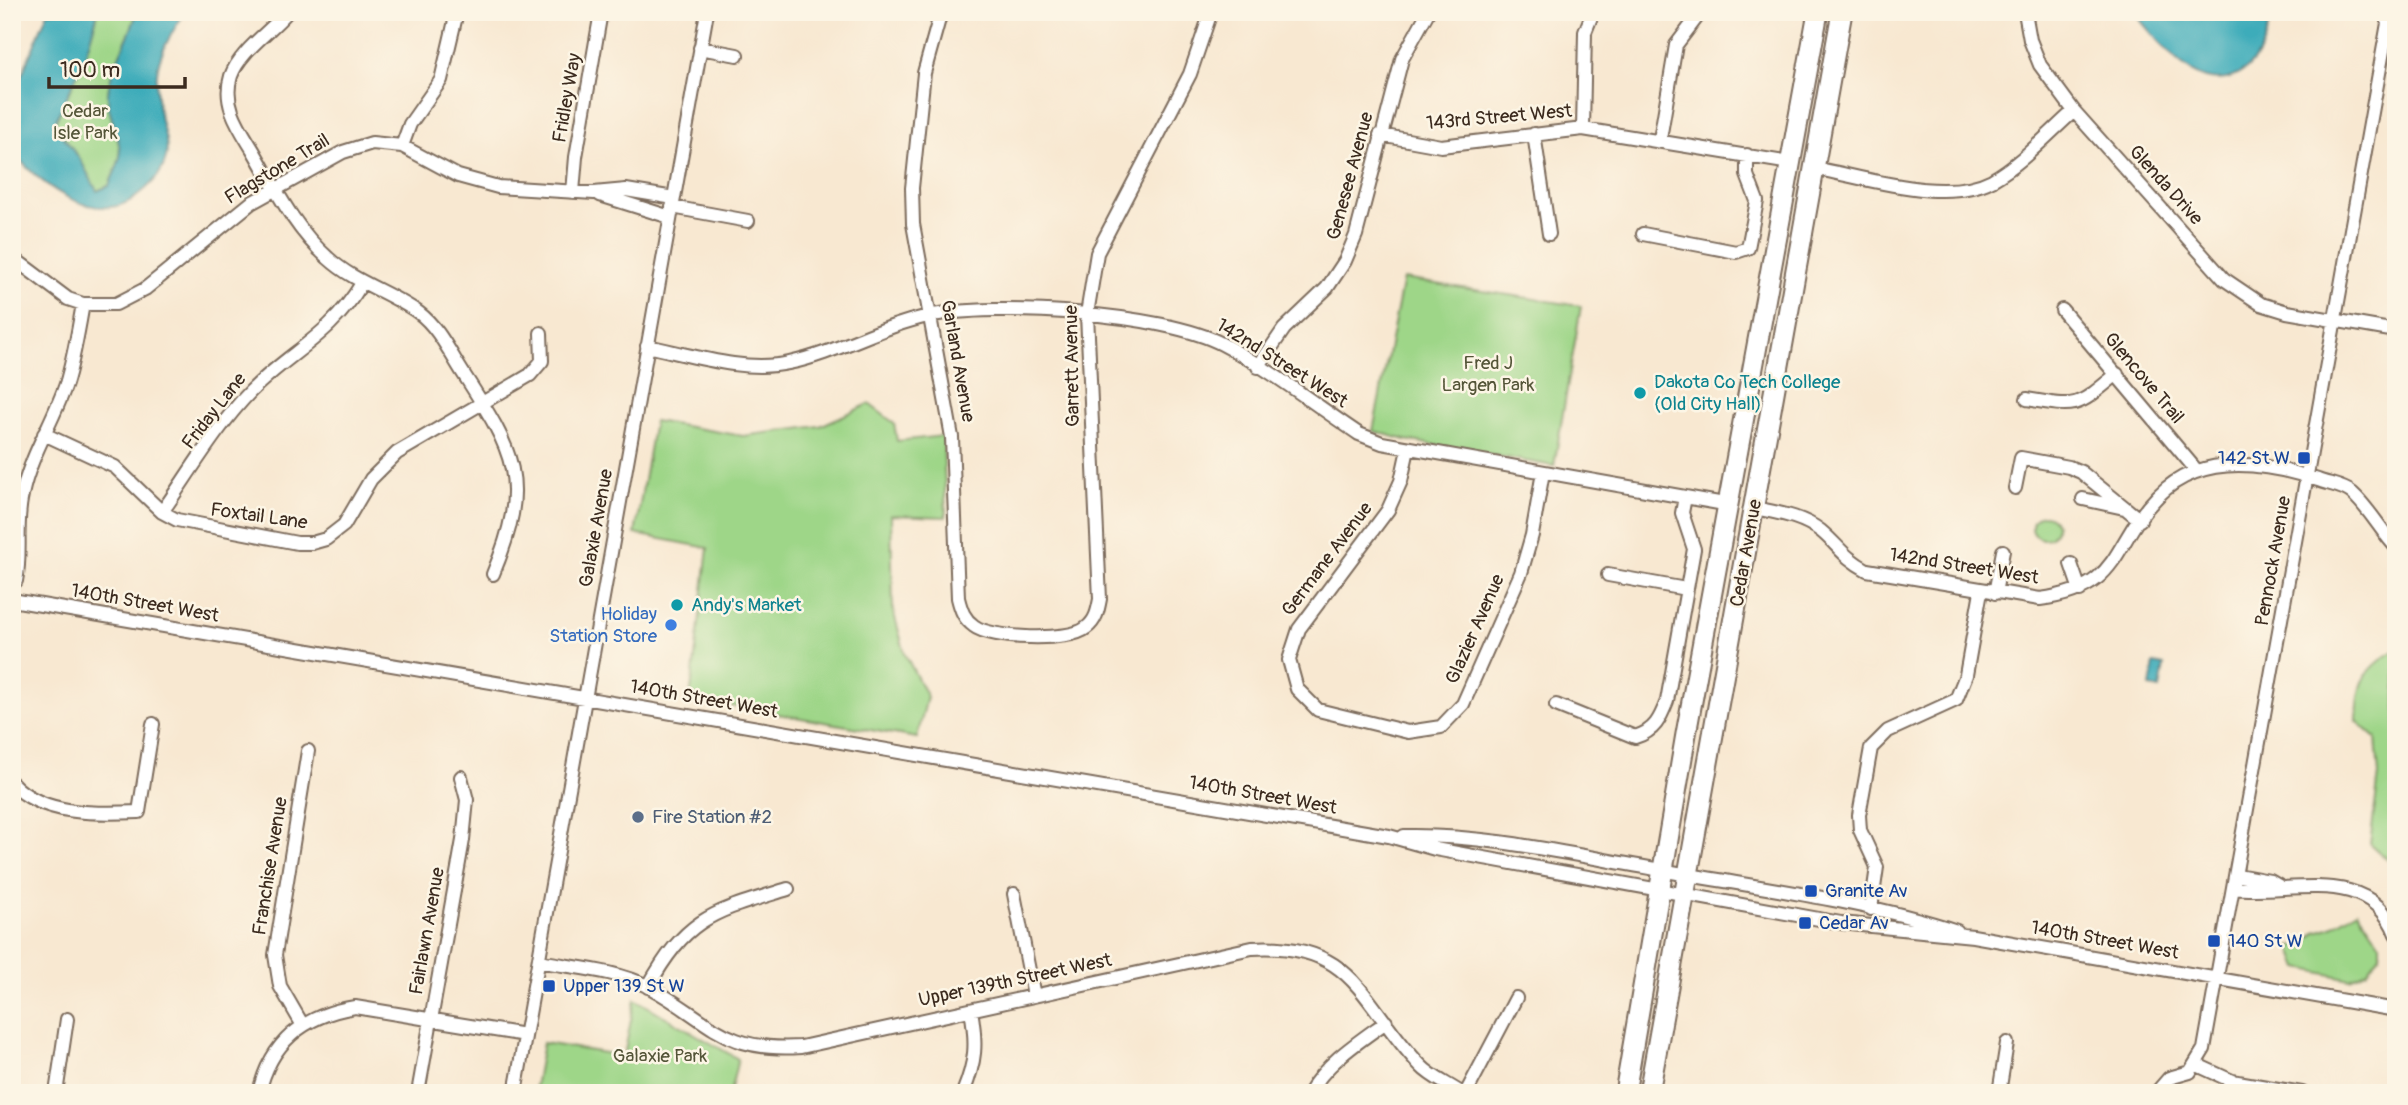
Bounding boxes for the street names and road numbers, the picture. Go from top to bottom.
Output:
street label: Fridley Way [547,51,587,145]
street label: 143rd Street West [1425,99,1573,135]
street label: Genesee Avenue [1321,109,1379,243]
street label: Flagstone Trail [220,128,334,210]
street label: Glenda Drive [2124,140,2209,230]
street label: Garland Avenue [935,298,981,425]
street label: Garrett Avenue [1059,304,1085,427]
street label: 142nd Street West [1212,313,1353,413]
street label: Glencove Trail [2099,327,2189,429]
street label: Friday Lane [177,367,252,454]
street label: Galaxie Avenue [574,466,618,589]
street label: Pennock Avenue [2250,493,2296,628]
street label: Foxtail Lane [209,497,310,535]
street label: Germane Avenue [1276,497,1378,621]
street label: Cedar Avenue [1725,497,1767,609]
street label: 142nd Street West [1888,542,2041,590]
street label: Glazier Avenue [1440,570,1510,688]
street label: 140th Street West [69,578,221,628]
street label: 140th Street West [628,674,780,724]
street label: 140th Street West [1187,770,1339,820]
street label: Franchise Avenue [247,794,293,937]
street label: Fairlawn Avenue [404,865,450,996]
street label: 140th Street West [2029,915,2181,965]
street label: Upper 139th Street West [916,948,1114,1012]

